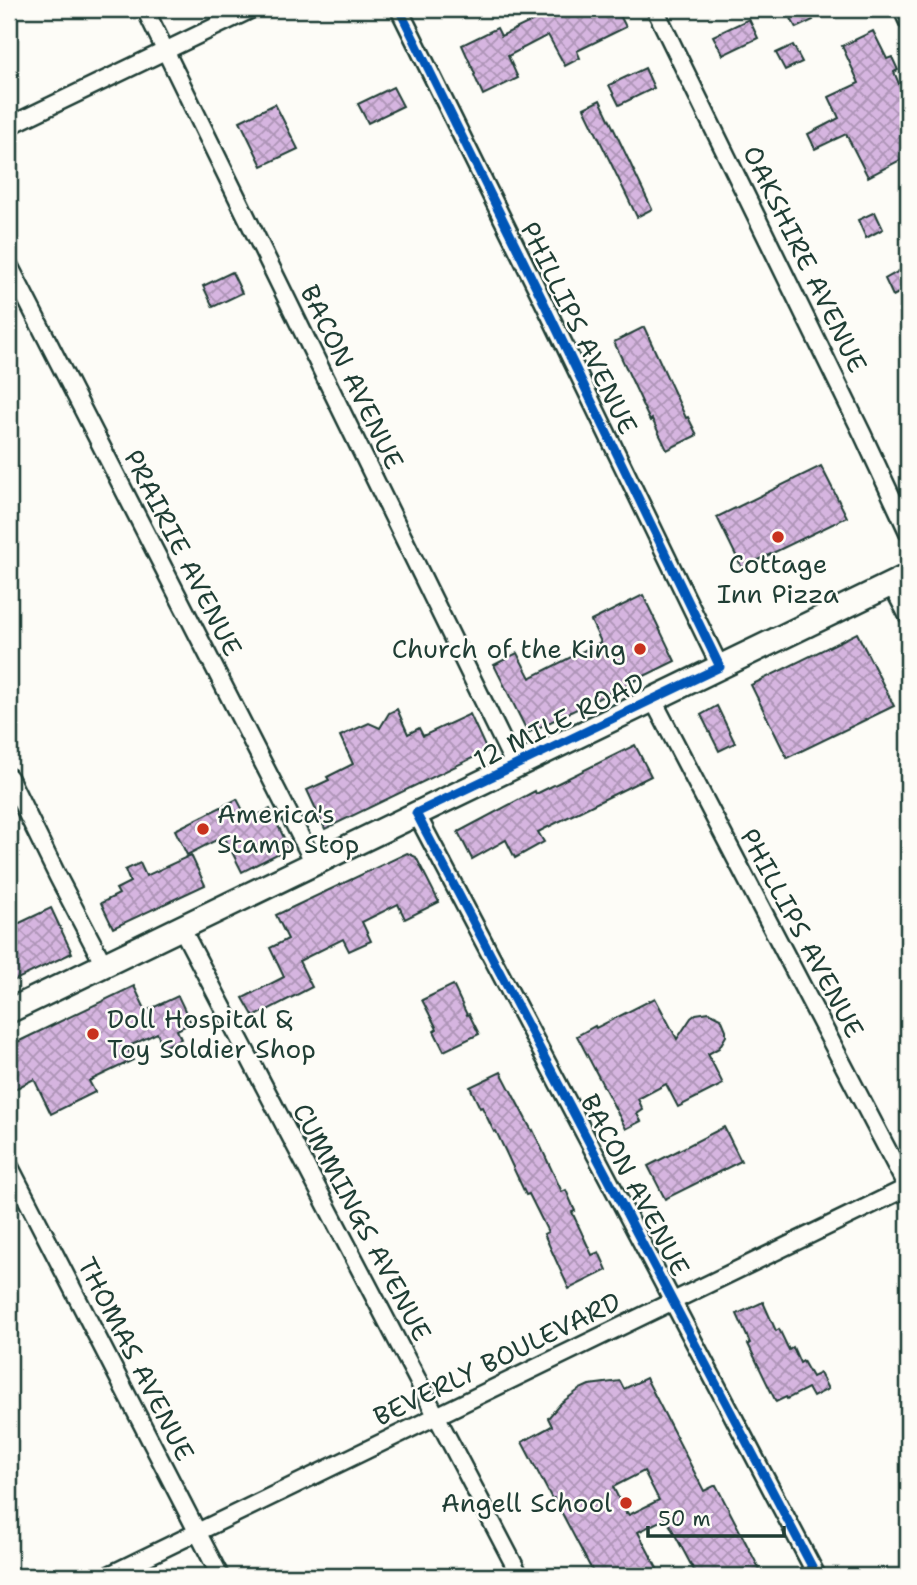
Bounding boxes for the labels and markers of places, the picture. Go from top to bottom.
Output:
marker: Cottage Inn Pizza [770,529,786,545]
place label: Cottage Inn Pizza [717,546,839,611]
place label: Church of the King [392,631,626,666]
marker: Church of the King [632,641,648,657]
place label: America's Stamp Stop [217,796,359,861]
marker: America's Stamp Stop [195,821,211,837]
place label: Doll Hospital & Toy Soldier Shop [107,1001,316,1066]
marker: Doll Hospital & Toy Soldier Shop [85,1026,101,1042]
place label: Angell School [441,1485,612,1520]
marker: Angell School [618,1495,634,1511]

